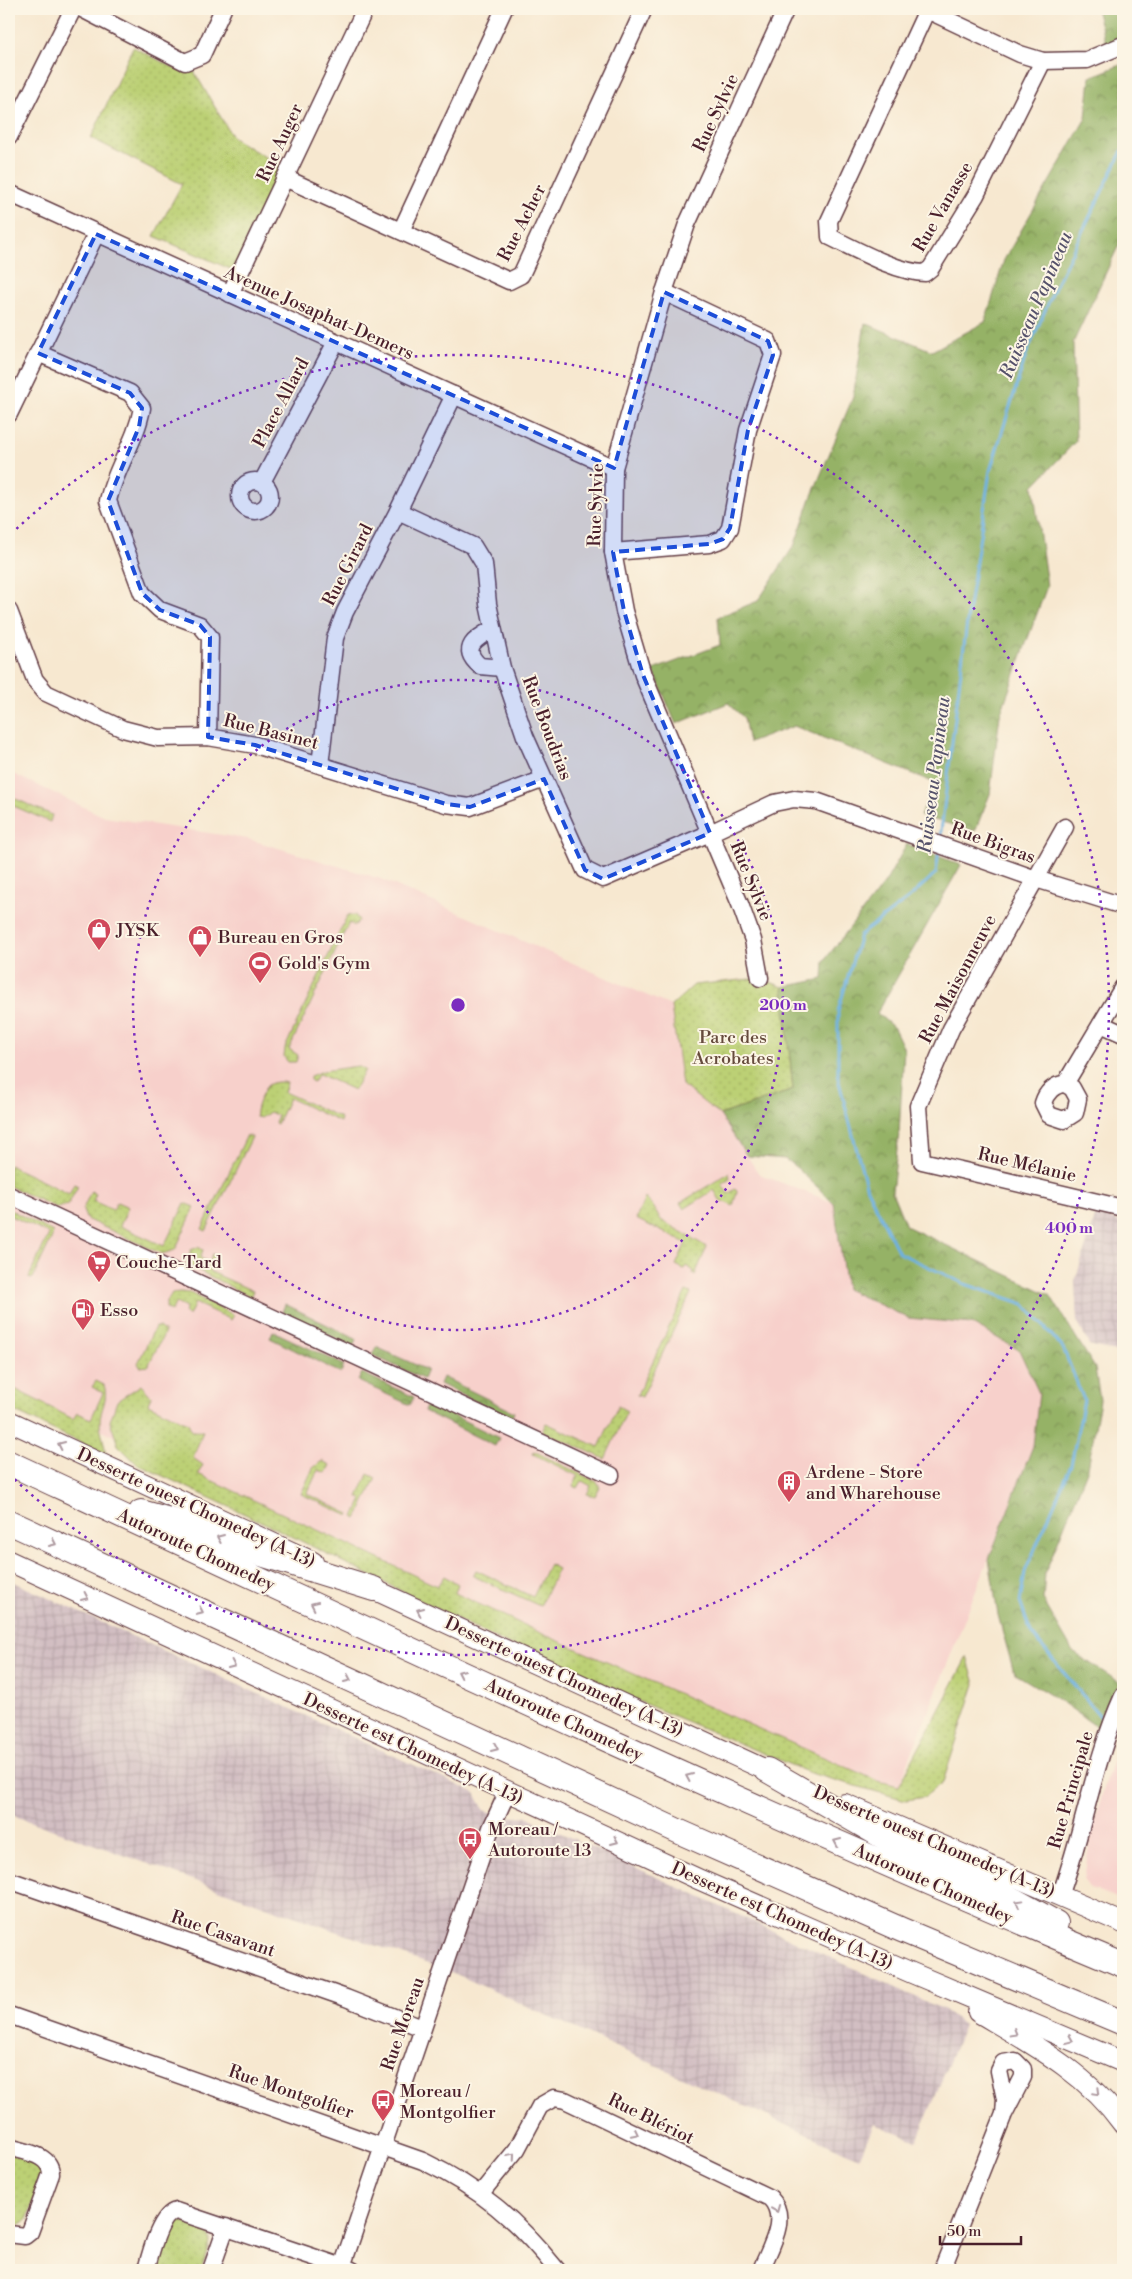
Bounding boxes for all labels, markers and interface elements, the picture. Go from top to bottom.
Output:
street label: Rue Sylvie [688,70,744,156]
street label: Rue Auger [252,100,308,186]
street label: Rue Vanasse [908,158,978,256]
street label: Rue Acher [493,180,551,266]
water label: Ruisseau Papineau [994,228,1078,383]
street label: Avenue Josaphat-Demers [220,260,417,365]
street label: Place Allard [248,353,315,452]
street label: Rue Sylvie [583,463,609,547]
street label: Rue Girard [317,519,379,610]
street label: Rue Boudrias [517,673,577,783]
water label: Ruisseau Papineau [912,695,956,856]
street label: Rue Basinet [221,709,322,755]
street label: Rue Bigras [947,817,1039,869]
street label: Rue Sylvie [725,838,777,924]
street label: Rue Maisonneuve [914,910,1002,1048]
shop icon: JYSK [86,917,112,951]
place label: JYSK [115,919,161,942]
shop icon: Bureau en Gros [187,924,213,958]
place label: Bureau en Gros [217,926,343,949]
sports icon: Gold's Gym [247,950,273,984]
place label: Gold's Gym [278,952,371,975]
centre of rings [449,996,467,1014]
text: 200 m [759,996,807,1015]
park label: Parc des Acrobates [691,1026,774,1070]
street label: Rue Mélanie [975,1142,1079,1188]
text: 400 m [1045,1219,1093,1238]
supermarket icon: Couche-Tard [86,1249,112,1283]
place label: Couche-Tard [116,1251,222,1274]
fuel station icon: Esso [70,1297,96,1331]
place label: Esso [100,1299,138,1322]
one-way arrow [57,1441,66,1452]
street label: Desserte ouest Chomedey (A-13) [73,1443,319,1573]
place label: Ardene - Store and Wharehouse [805,1461,941,1505]
building icon: Ardene - Store and Wharehouse [776,1469,802,1503]
street label: Autoroute Chomedey [112,1503,279,1597]
one-way arrow [216,1533,225,1544]
one-way arrow [48,1536,57,1547]
one-way arrow [80,1590,89,1601]
one-way arrow [310,1600,319,1611]
one-way arrow [195,1605,204,1615]
one-way arrow [416,1606,425,1617]
street label: Desserte ouest Chomedey (A-13) [441,1612,687,1742]
one-way arrow [227,1659,236,1669]
one-way arrow [457,1668,466,1679]
one-way arrow [343,1673,352,1684]
street label: Autoroute Chomedey [480,1673,647,1767]
street label: Desserte est Chomedey (A-13) [299,1688,527,1810]
street label: Rue Principale [1043,1728,1099,1852]
one-way arrow [490,1741,499,1752]
one-way arrow [685,1772,694,1783]
street label: Desserte ouest Chomedey (A-13) [810,1780,1058,1904]
place label: Moreau / Autoroute 13 [487,1818,591,1862]
bus stop icon: Moreau / Autoroute 13 [457,1826,483,1860]
one-way arrow [610,1835,619,1846]
one-way arrow [833,1838,842,1849]
street label: Autoroute Chomedey [849,1838,1016,1930]
street label: Desserte est Chomedey (A-13) [668,1857,896,1975]
one-way arrow [1015,1899,1024,1909]
street label: Rue Casavant [168,1905,279,1963]
street label: Rue Moreau [376,1973,430,2074]
one-way arrow [1008,2027,1017,2037]
one-way arrow [1065,2033,1074,2044]
street label: Rue Montgolfier [225,2060,357,2124]
place label: Moreau / Montgolfier [400,2080,496,2124]
one-way arrow [1091,2086,1100,2095]
bus stop icon: Moreau / Montgolfier [370,2088,396,2122]
street label: Rue Blériot [604,2088,698,2150]
one-way arrow [630,2127,639,2137]
one-way arrow [506,2152,515,2161]
one-way arrow [770,2204,780,2213]
scale bar [940,2214,1021,2246]
text: 50 m [947,2222,981,2241]

